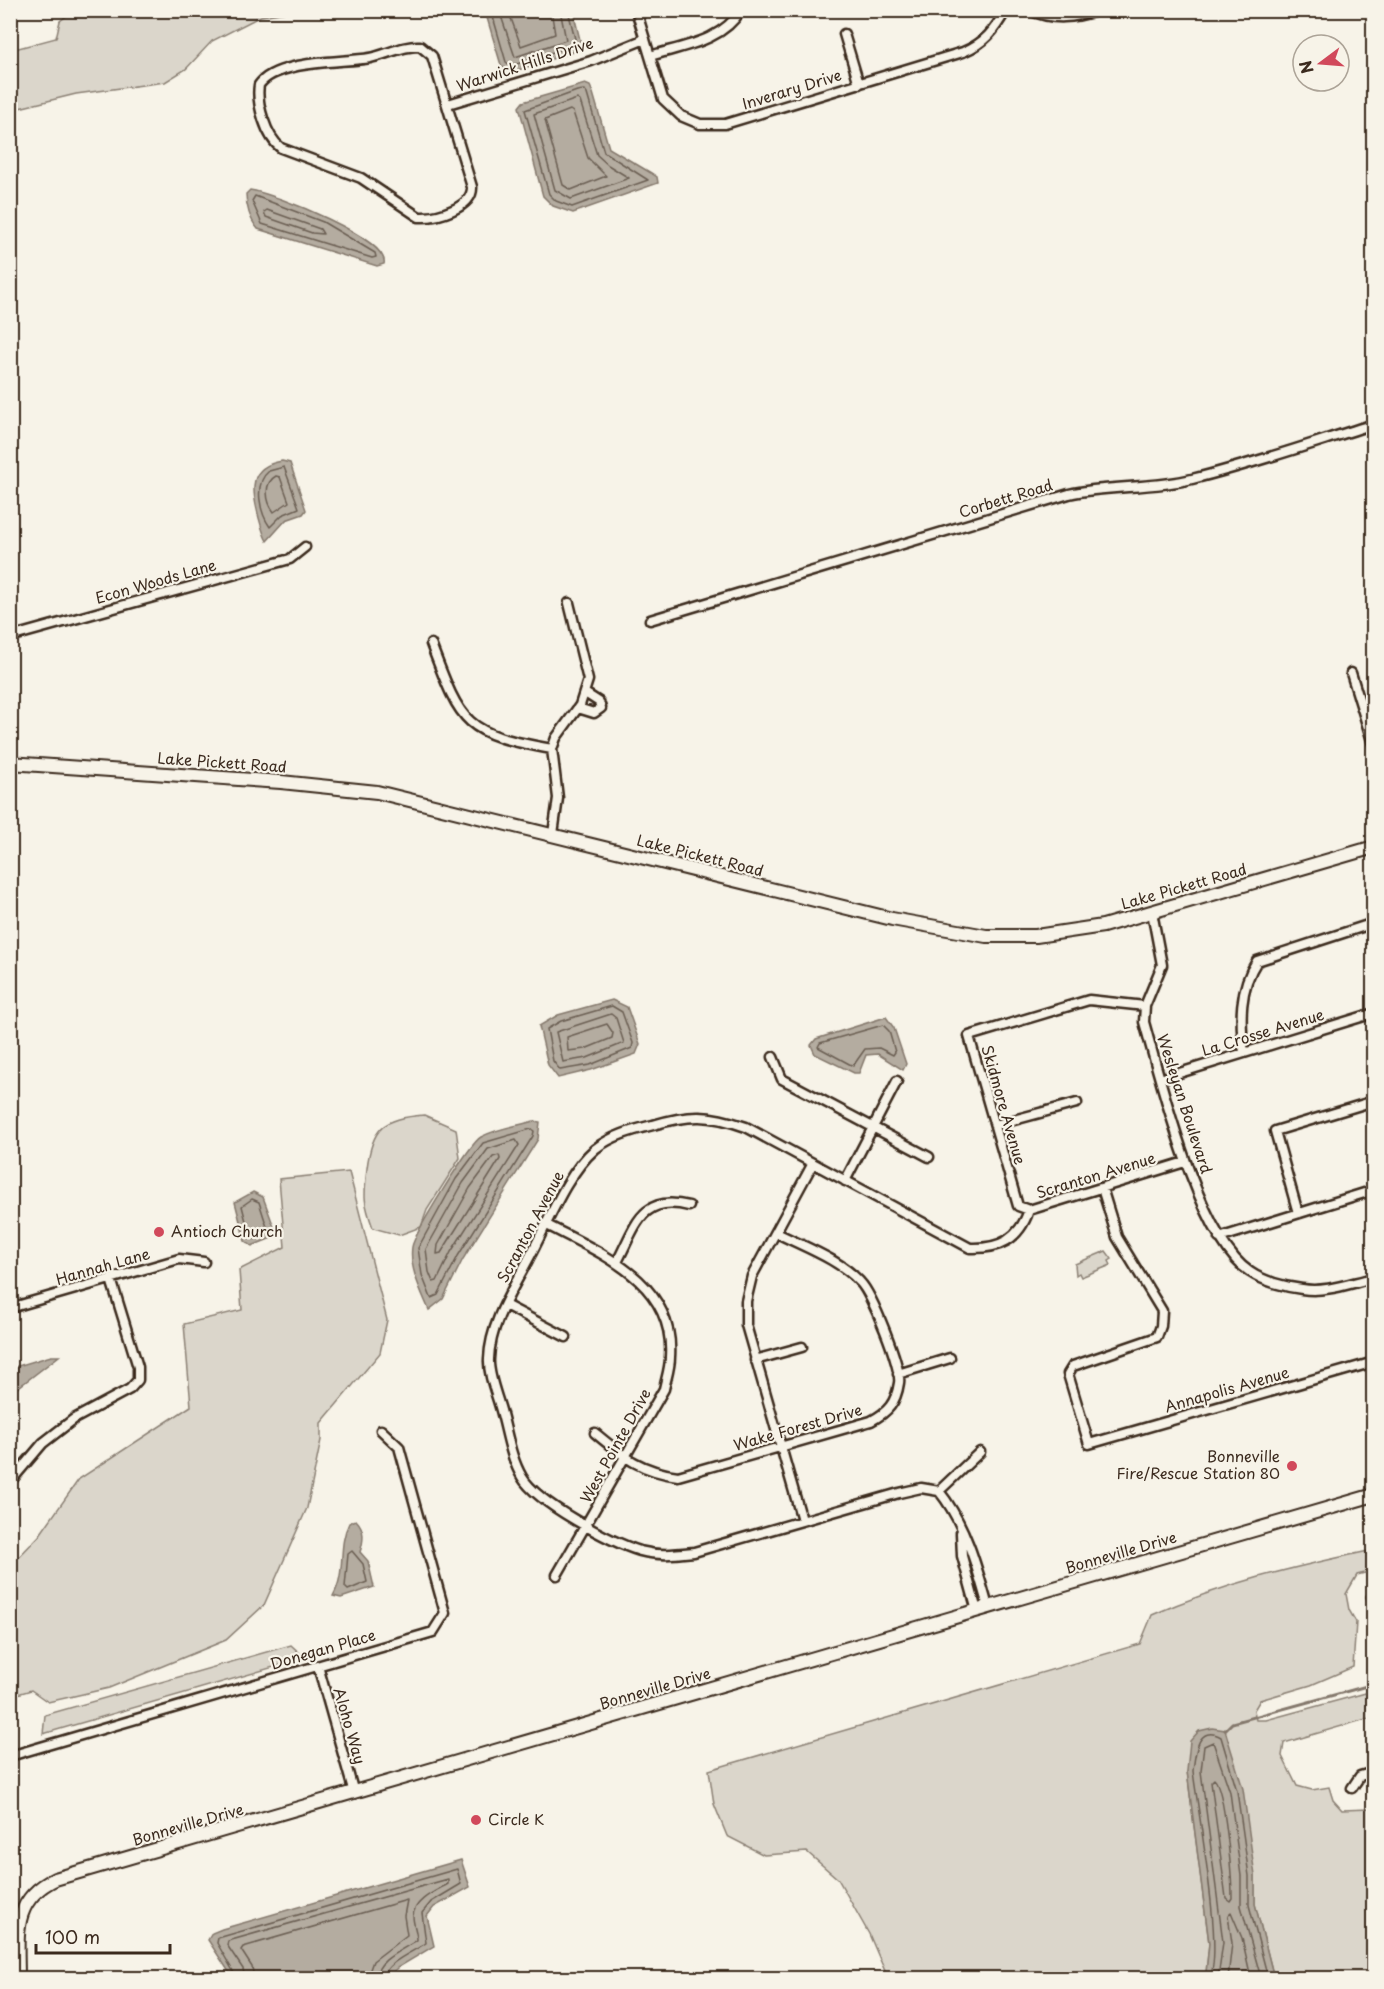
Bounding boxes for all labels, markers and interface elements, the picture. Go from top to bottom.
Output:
street label: Warwick Hills Drive [453,31,596,97]
north arrow [1291,33,1351,93]
text: N [1292,58,1319,77]
street label: Inverary Drive [739,62,844,115]
street label: Corbett Road [956,472,1055,523]
street label: Econ Woods Lane [92,552,219,609]
street label: Lake Pickett Road [157,746,288,778]
street label: Lake Pickett Road [635,828,766,881]
street label: Lake Pickett Road [1118,857,1249,914]
street label: La Crosse Avenue [1198,1002,1327,1061]
street label: Wesleyan Boulevard [1152,1031,1219,1176]
street label: Skidmore Avenue [976,1042,1033,1167]
street label: Scranton Avenue [1033,1145,1158,1204]
street label: Scranton Avenue [490,1166,569,1286]
place label: Antioch Church [171,1219,283,1242]
marker: Antioch Church [152,1225,166,1239]
street label: Hannah Lane [53,1241,152,1290]
street label: Annapolis Avenue [1162,1360,1292,1417]
street label: West Pointe Drive [574,1384,656,1507]
street label: Wake Forest Drive [731,1397,865,1456]
place label: Bonneville Fire/Rescue Station 80 [1117,1444,1280,1484]
marker: Bonneville Fire/Rescue Station 80 [1285,1459,1299,1473]
street label: Bonneville Drive [1062,1525,1179,1578]
street label: Donegan Place [267,1622,378,1675]
street label: Bonneville Drive [596,1661,713,1714]
street label: Aloho Way [329,1685,372,1767]
street label: Bonneville Drive [129,1797,246,1850]
place label: Circle K [488,1807,544,1830]
marker: Circle K [469,1813,483,1827]
scale bar [36,1917,170,1955]
text: 100 m [45,1923,100,1950]

